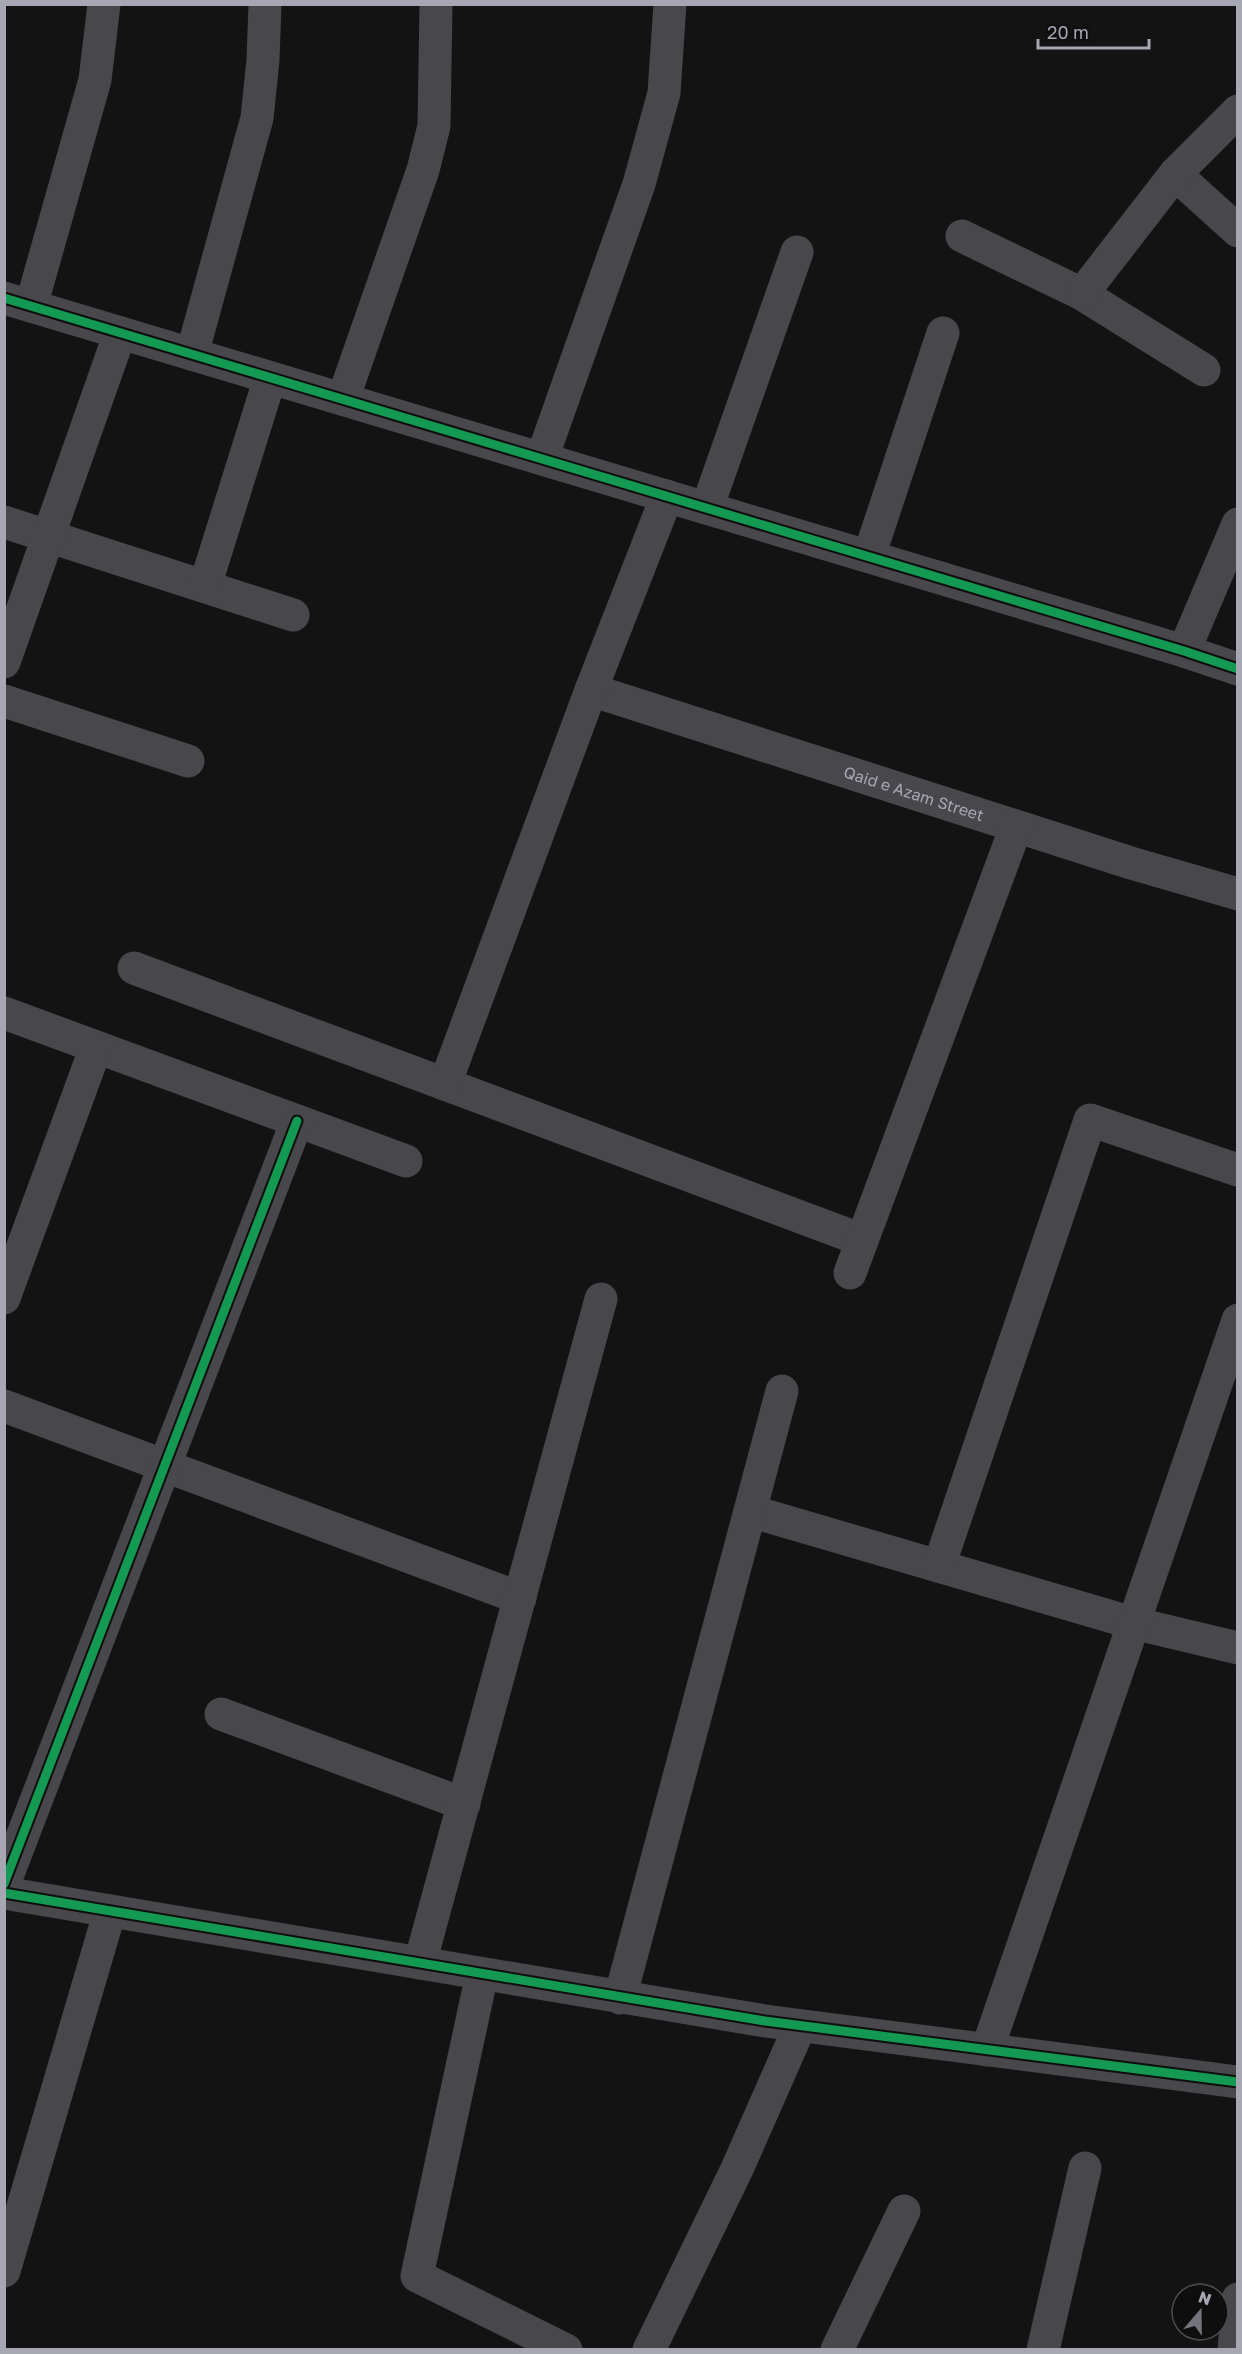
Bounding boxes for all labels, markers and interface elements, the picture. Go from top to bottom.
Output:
scale bar [1038,12,1149,50]
text: 20 m [1047,21,1089,43]
street label: Qaid e Azam Street [841,762,986,825]
north arrow [1170,2282,1230,2342]
text: N [1196,2286,1214,2309]

